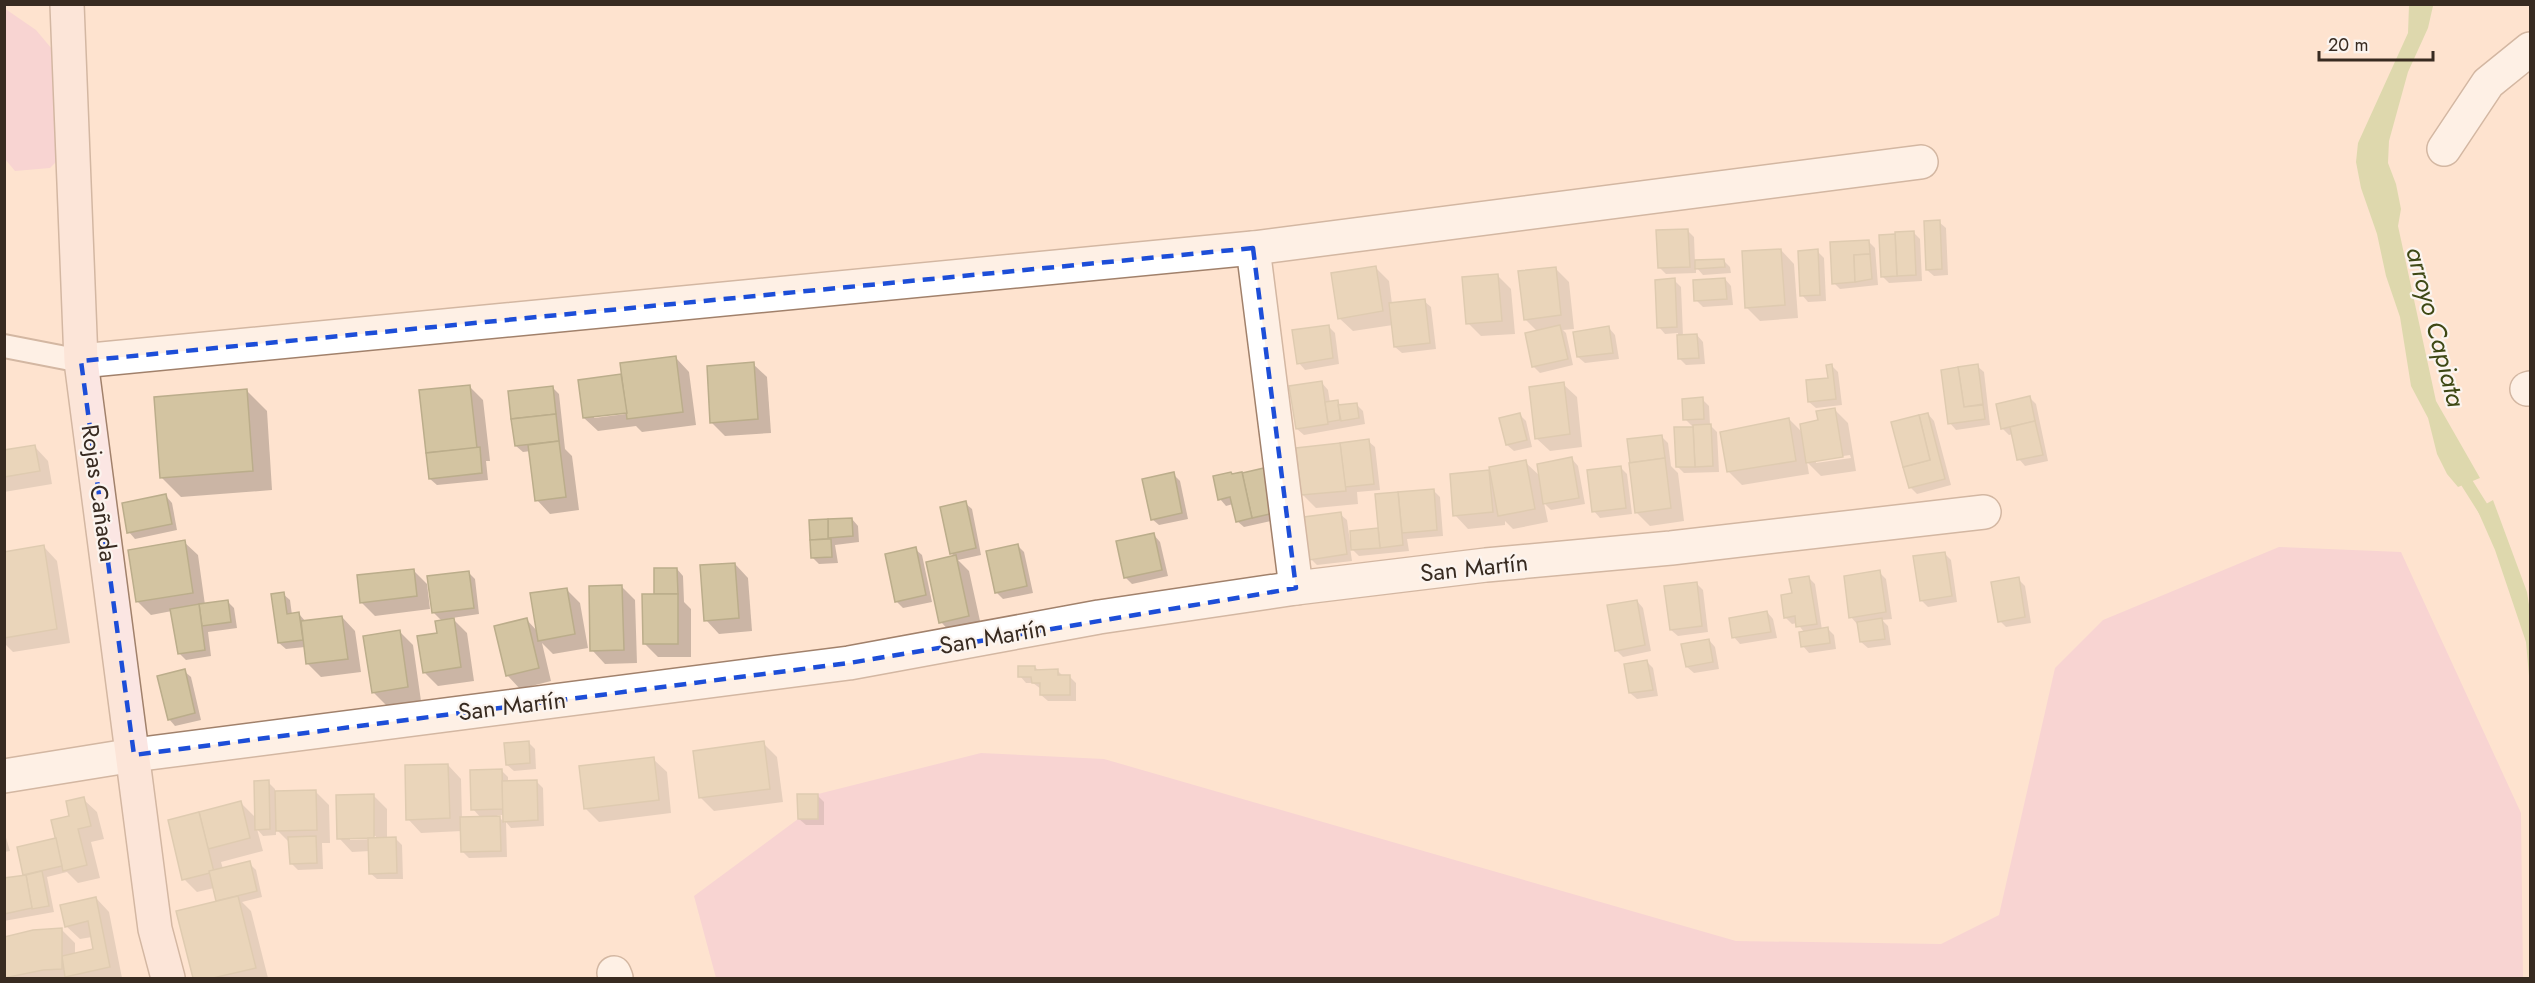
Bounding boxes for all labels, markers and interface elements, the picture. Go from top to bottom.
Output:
scale bar [2319,24,2433,62]
text: 20 m [2328,32,2368,58]
water label: arroyo Capiata [2396,243,2476,412]
street label: Rojas Cañada [73,422,126,564]
street label: San Martín [1418,544,1530,591]
street label: San Martín [937,610,1049,663]
street label: San Martín [456,682,568,729]

